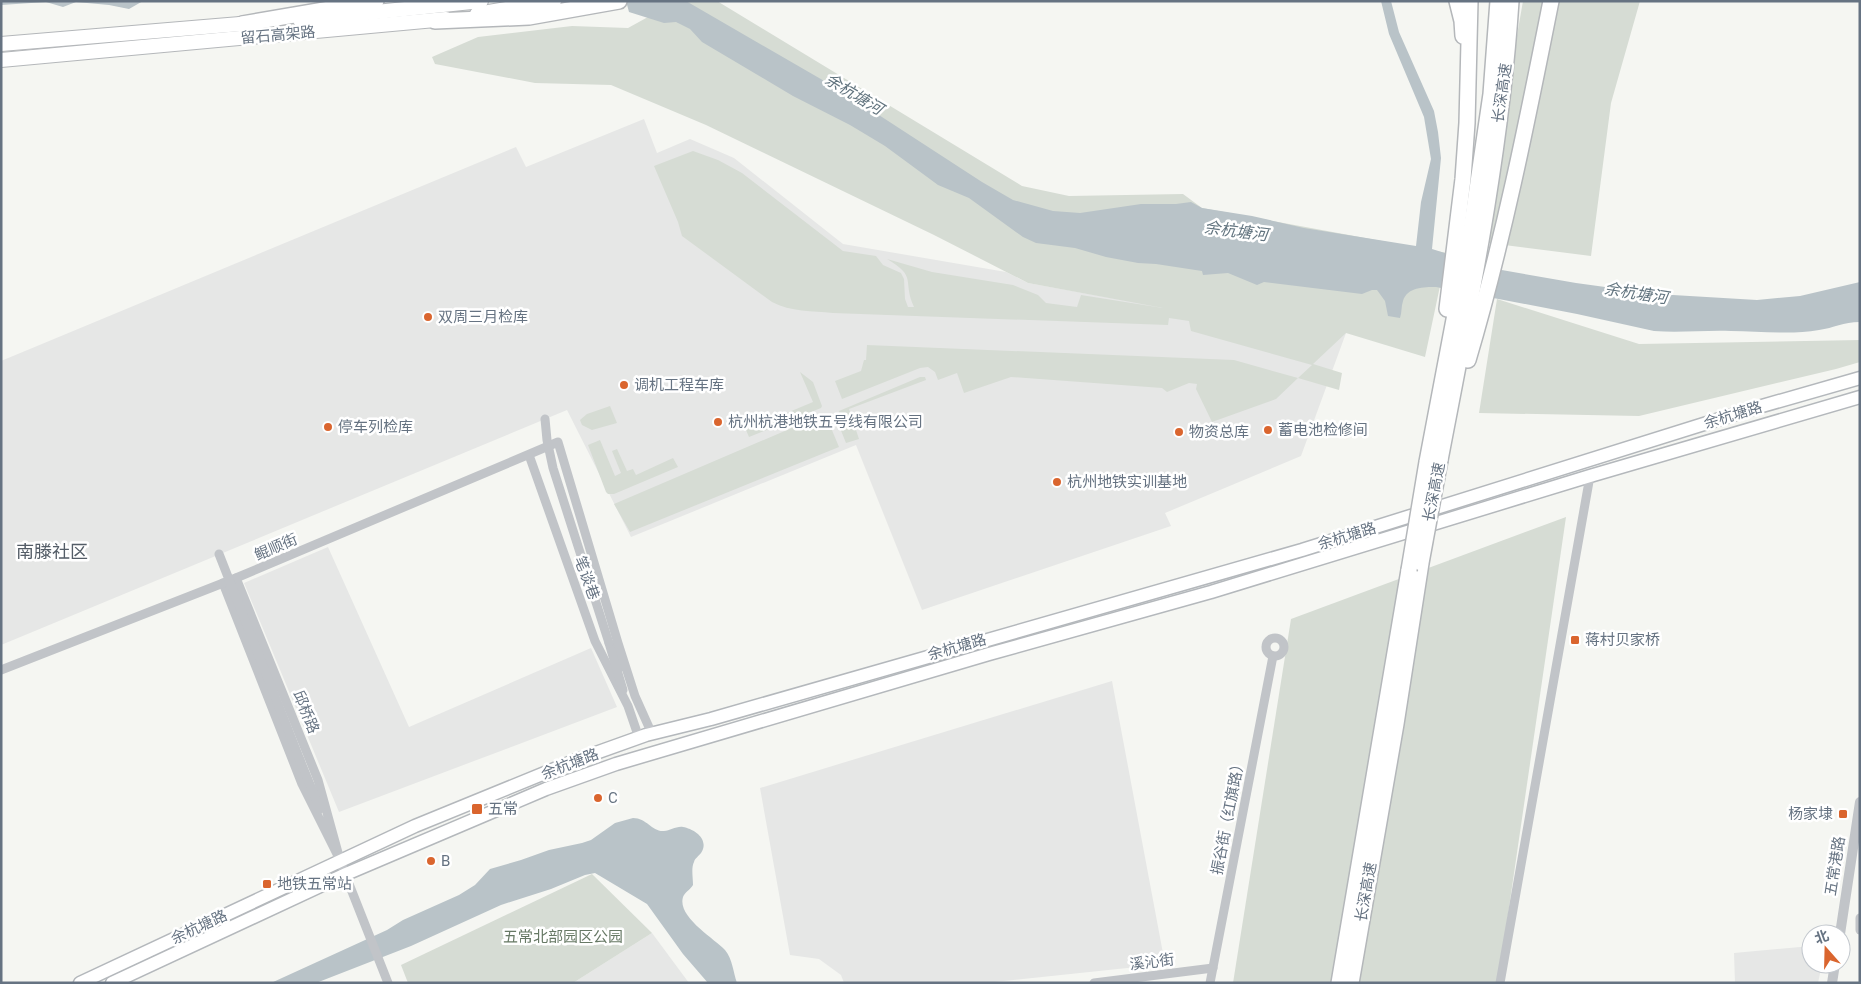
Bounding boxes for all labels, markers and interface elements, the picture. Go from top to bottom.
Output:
street label: 留石高架路 [240,23,316,47]
street label: 长深高速 [1489,62,1515,124]
water label: 余杭塘河 [822,69,889,120]
water label: 余杭塘河 [1203,218,1272,245]
water label: 余杭塘河 [1603,279,1672,308]
place label: 双周三月检库 [438,308,528,326]
marker: 双周三月检库 [422,311,434,323]
place label: 调机工程车库 [634,376,724,394]
marker: 调机工程车库 [618,379,630,391]
street label: 余杭塘路 [1702,398,1764,432]
place label: 杭州杭港地铁五号线有限公司 [728,413,923,431]
marker: 杭州杭港地铁五号线有限公司 [712,416,724,428]
place label: 停车列检库 [338,418,413,436]
marker: 停车列检库 [322,421,334,433]
place label: 蓄电池检修间 [1278,421,1368,439]
place label: 物资总库 [1189,423,1249,441]
marker: 蓄电池检修间 [1262,424,1274,436]
marker: 物资总库 [1173,426,1185,438]
street label: 长深高速 [1419,461,1449,523]
place label: 杭州地铁实训基地 [1067,473,1187,491]
marker: 杭州地铁实训基地 [1051,476,1063,488]
street label: 余杭塘路 [1316,519,1378,553]
street label: 鲲顺街 [252,530,300,564]
district label: 南滕社区 [16,541,88,562]
street label: 笔谈巷 [571,554,603,602]
street label: 余杭塘路 [926,630,988,664]
place label: 蒋村贝家桥 [1585,631,1660,649]
marker: 蒋村贝家桥 [1569,634,1581,646]
street label: 邱桥路 [289,688,323,736]
street label: 余杭塘路 [539,745,601,783]
street label: 振谷街（红旗路） [1208,755,1248,877]
place label: C [608,789,618,807]
marker: C [592,792,604,804]
place label: 五常 [488,800,518,818]
marker: 五常 [470,802,484,816]
place label: 杨家埭 [1788,805,1833,823]
marker: 杨家埭 [1837,808,1849,820]
street label: 五常港路 [1821,835,1849,897]
place label: B [441,852,450,870]
marker: B [425,855,437,867]
street label: 长深高速 [1352,861,1380,923]
place label: 地铁五常站 [277,875,352,893]
marker: 地铁五常站 [261,878,273,890]
street label: 余杭塘路 [168,906,230,948]
north arrow [1801,924,1851,974]
text: 北 [1812,927,1831,947]
park label: 五常北部园区公园 [503,928,623,946]
street label: 溪沁街 [1129,950,1175,974]

